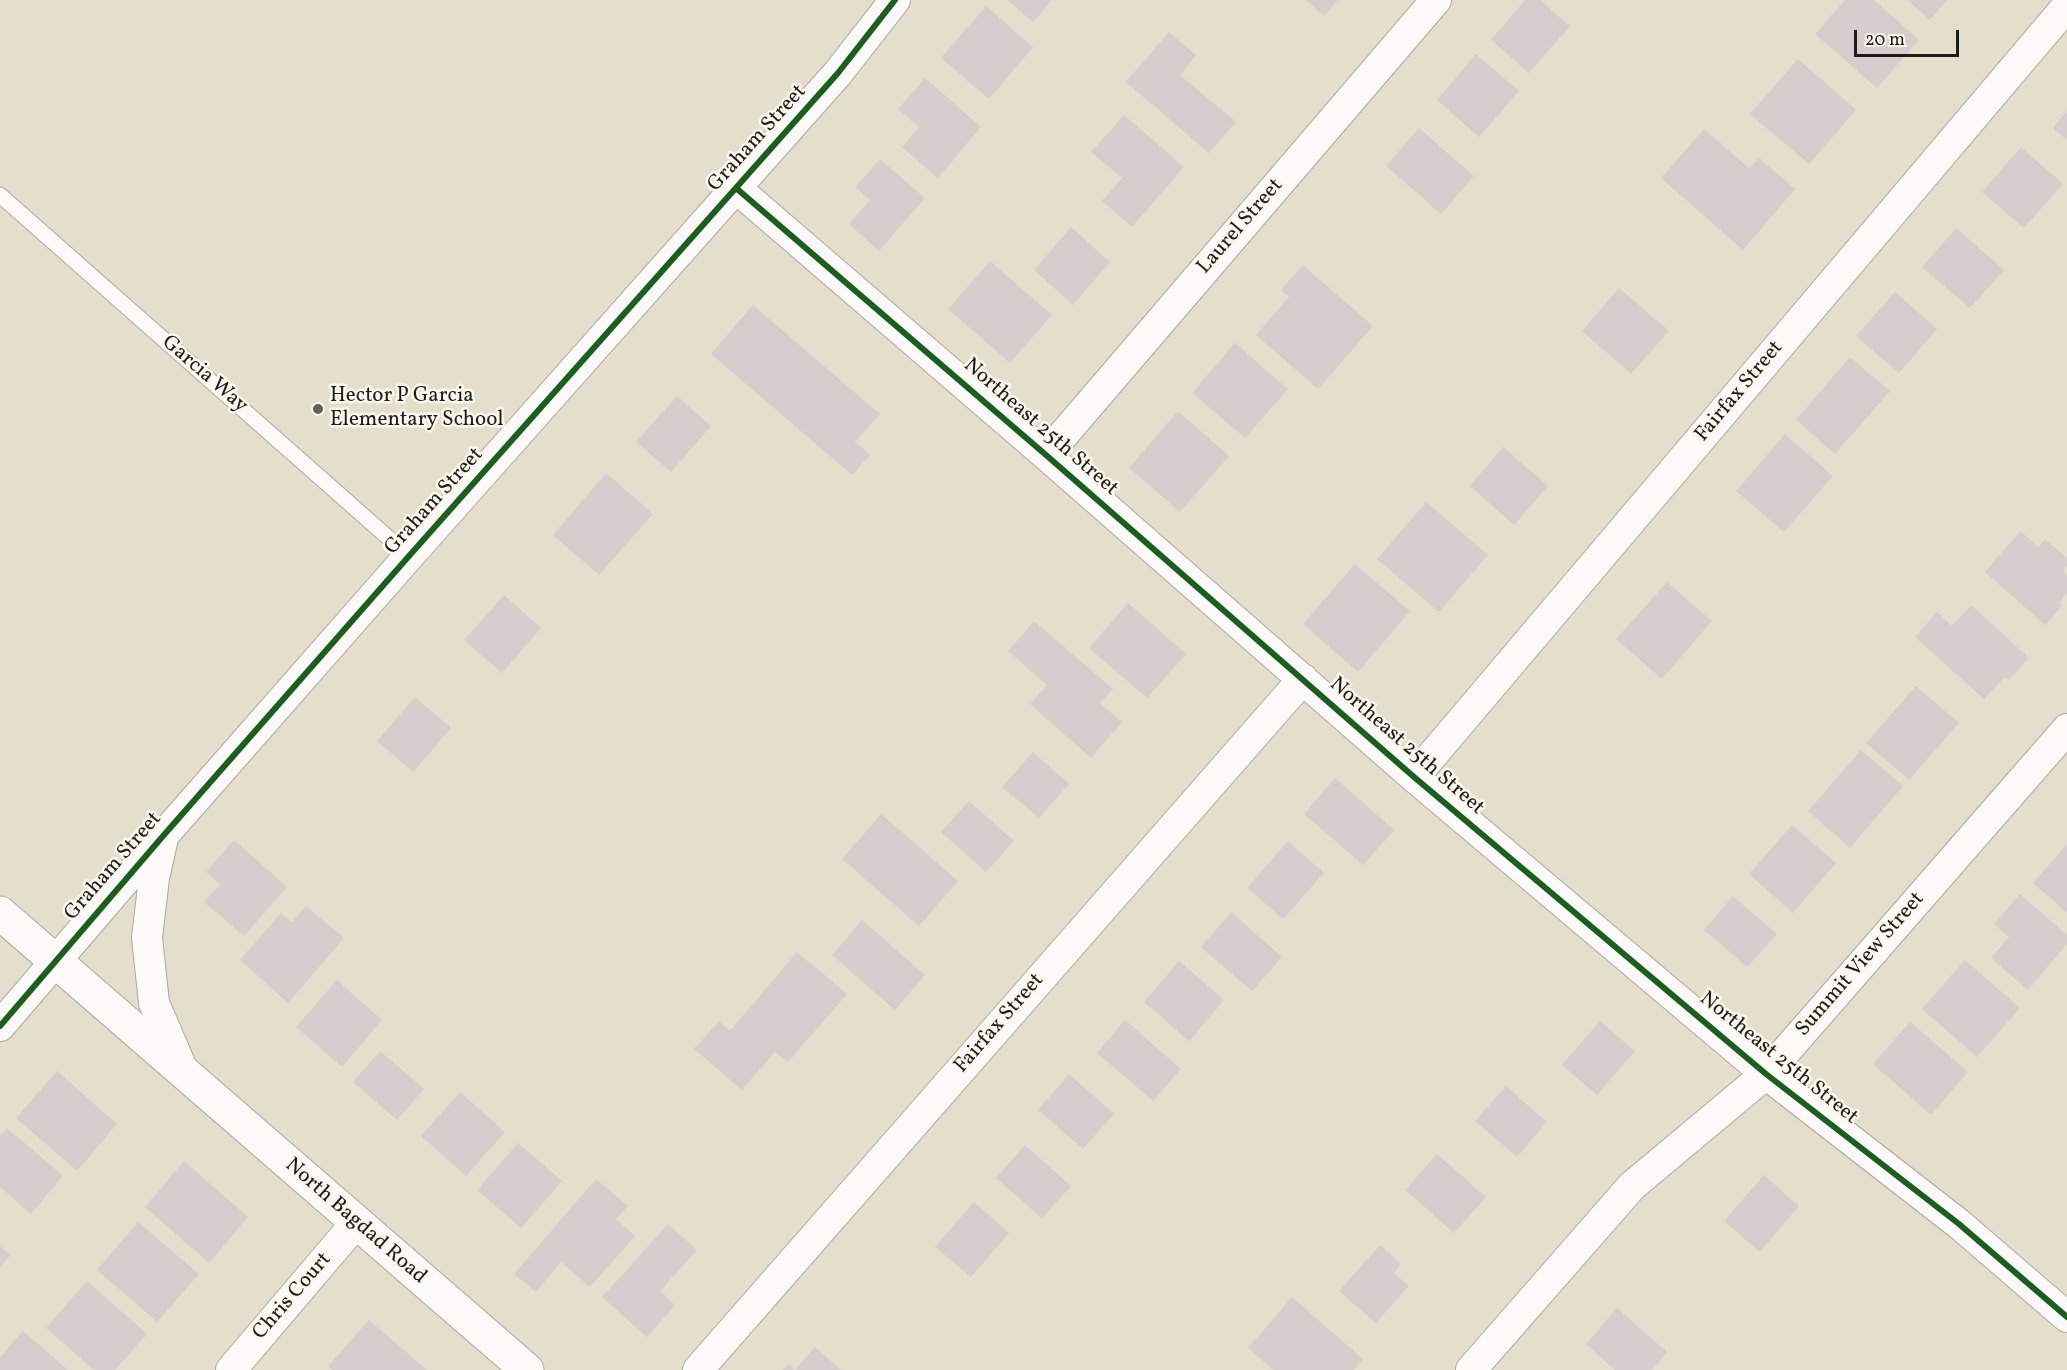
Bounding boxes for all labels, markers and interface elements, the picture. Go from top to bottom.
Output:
scale bar [1857,18,1962,56]
text: 20 m [1865,28,1905,53]
street label: Graham Street [703,80,813,198]
street label: Laurel Street [1193,174,1289,280]
street label: Garcia Way [156,331,252,419]
street label: Fairfax Street [1691,336,1789,448]
street label: Northeast 25th Street [957,354,1123,502]
place label: Hector P Garcia Elementary School [330,384,504,434]
marker: Hector P Garcia Elementary School [311,402,325,416]
street label: Graham Street [380,443,490,561]
street label: Northeast 25th Street [1323,673,1489,821]
street label: Graham Street [60,808,168,926]
street label: Summit View Street [1791,888,1931,1042]
street label: Fairfax Street [950,969,1050,1079]
street label: Northeast 25th Street [1694,987,1862,1131]
street label: North Bagdad Road [279,1154,431,1290]
street label: Chris Court [248,1248,338,1346]

